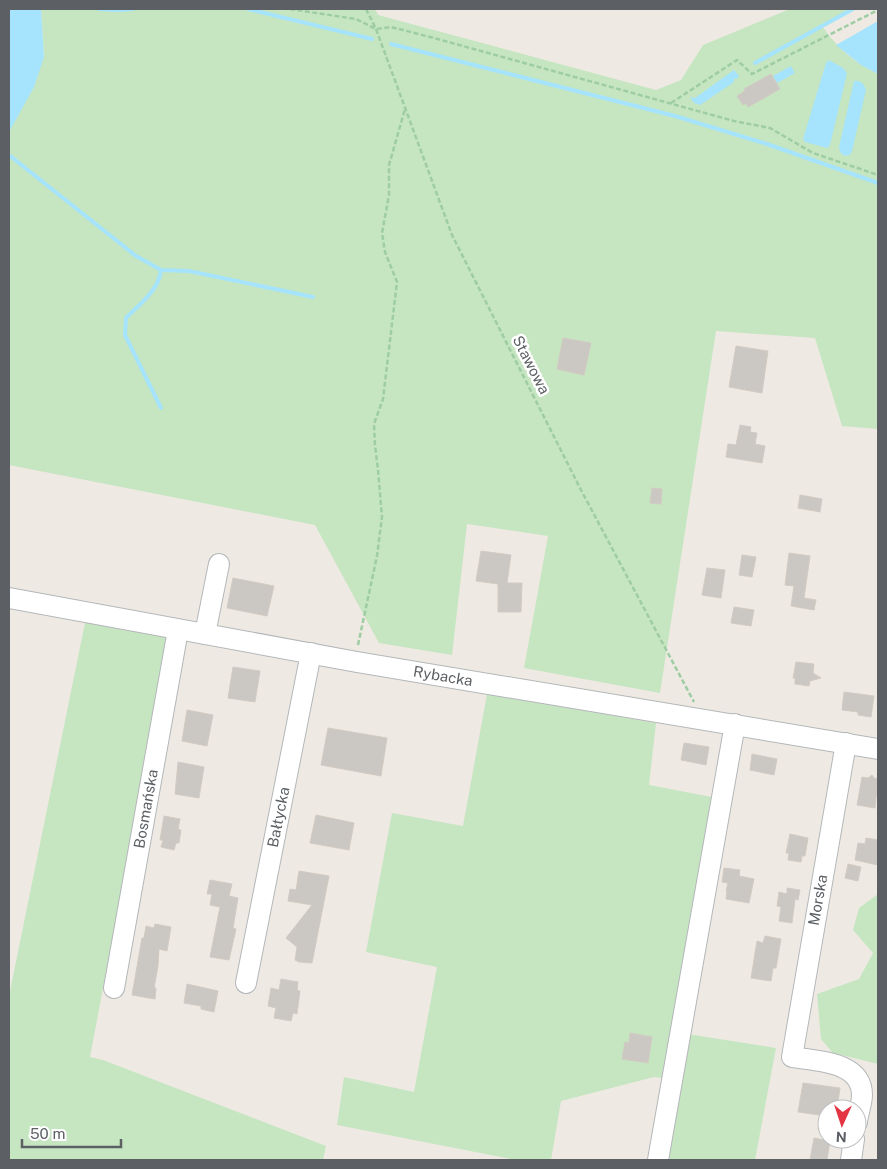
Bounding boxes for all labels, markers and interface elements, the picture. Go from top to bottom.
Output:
street label: Stawowa [509,333,553,397]
street label: Rybacka [412,663,474,689]
street label: Bosmańska [130,768,161,850]
street label: Bałtycka [264,785,292,849]
street label: Morska [805,873,830,927]
north arrow [817,1099,867,1149]
scale bar [22,1116,121,1148]
text: 50 m [30,1125,65,1142]
text: N [835,1129,847,1145]

